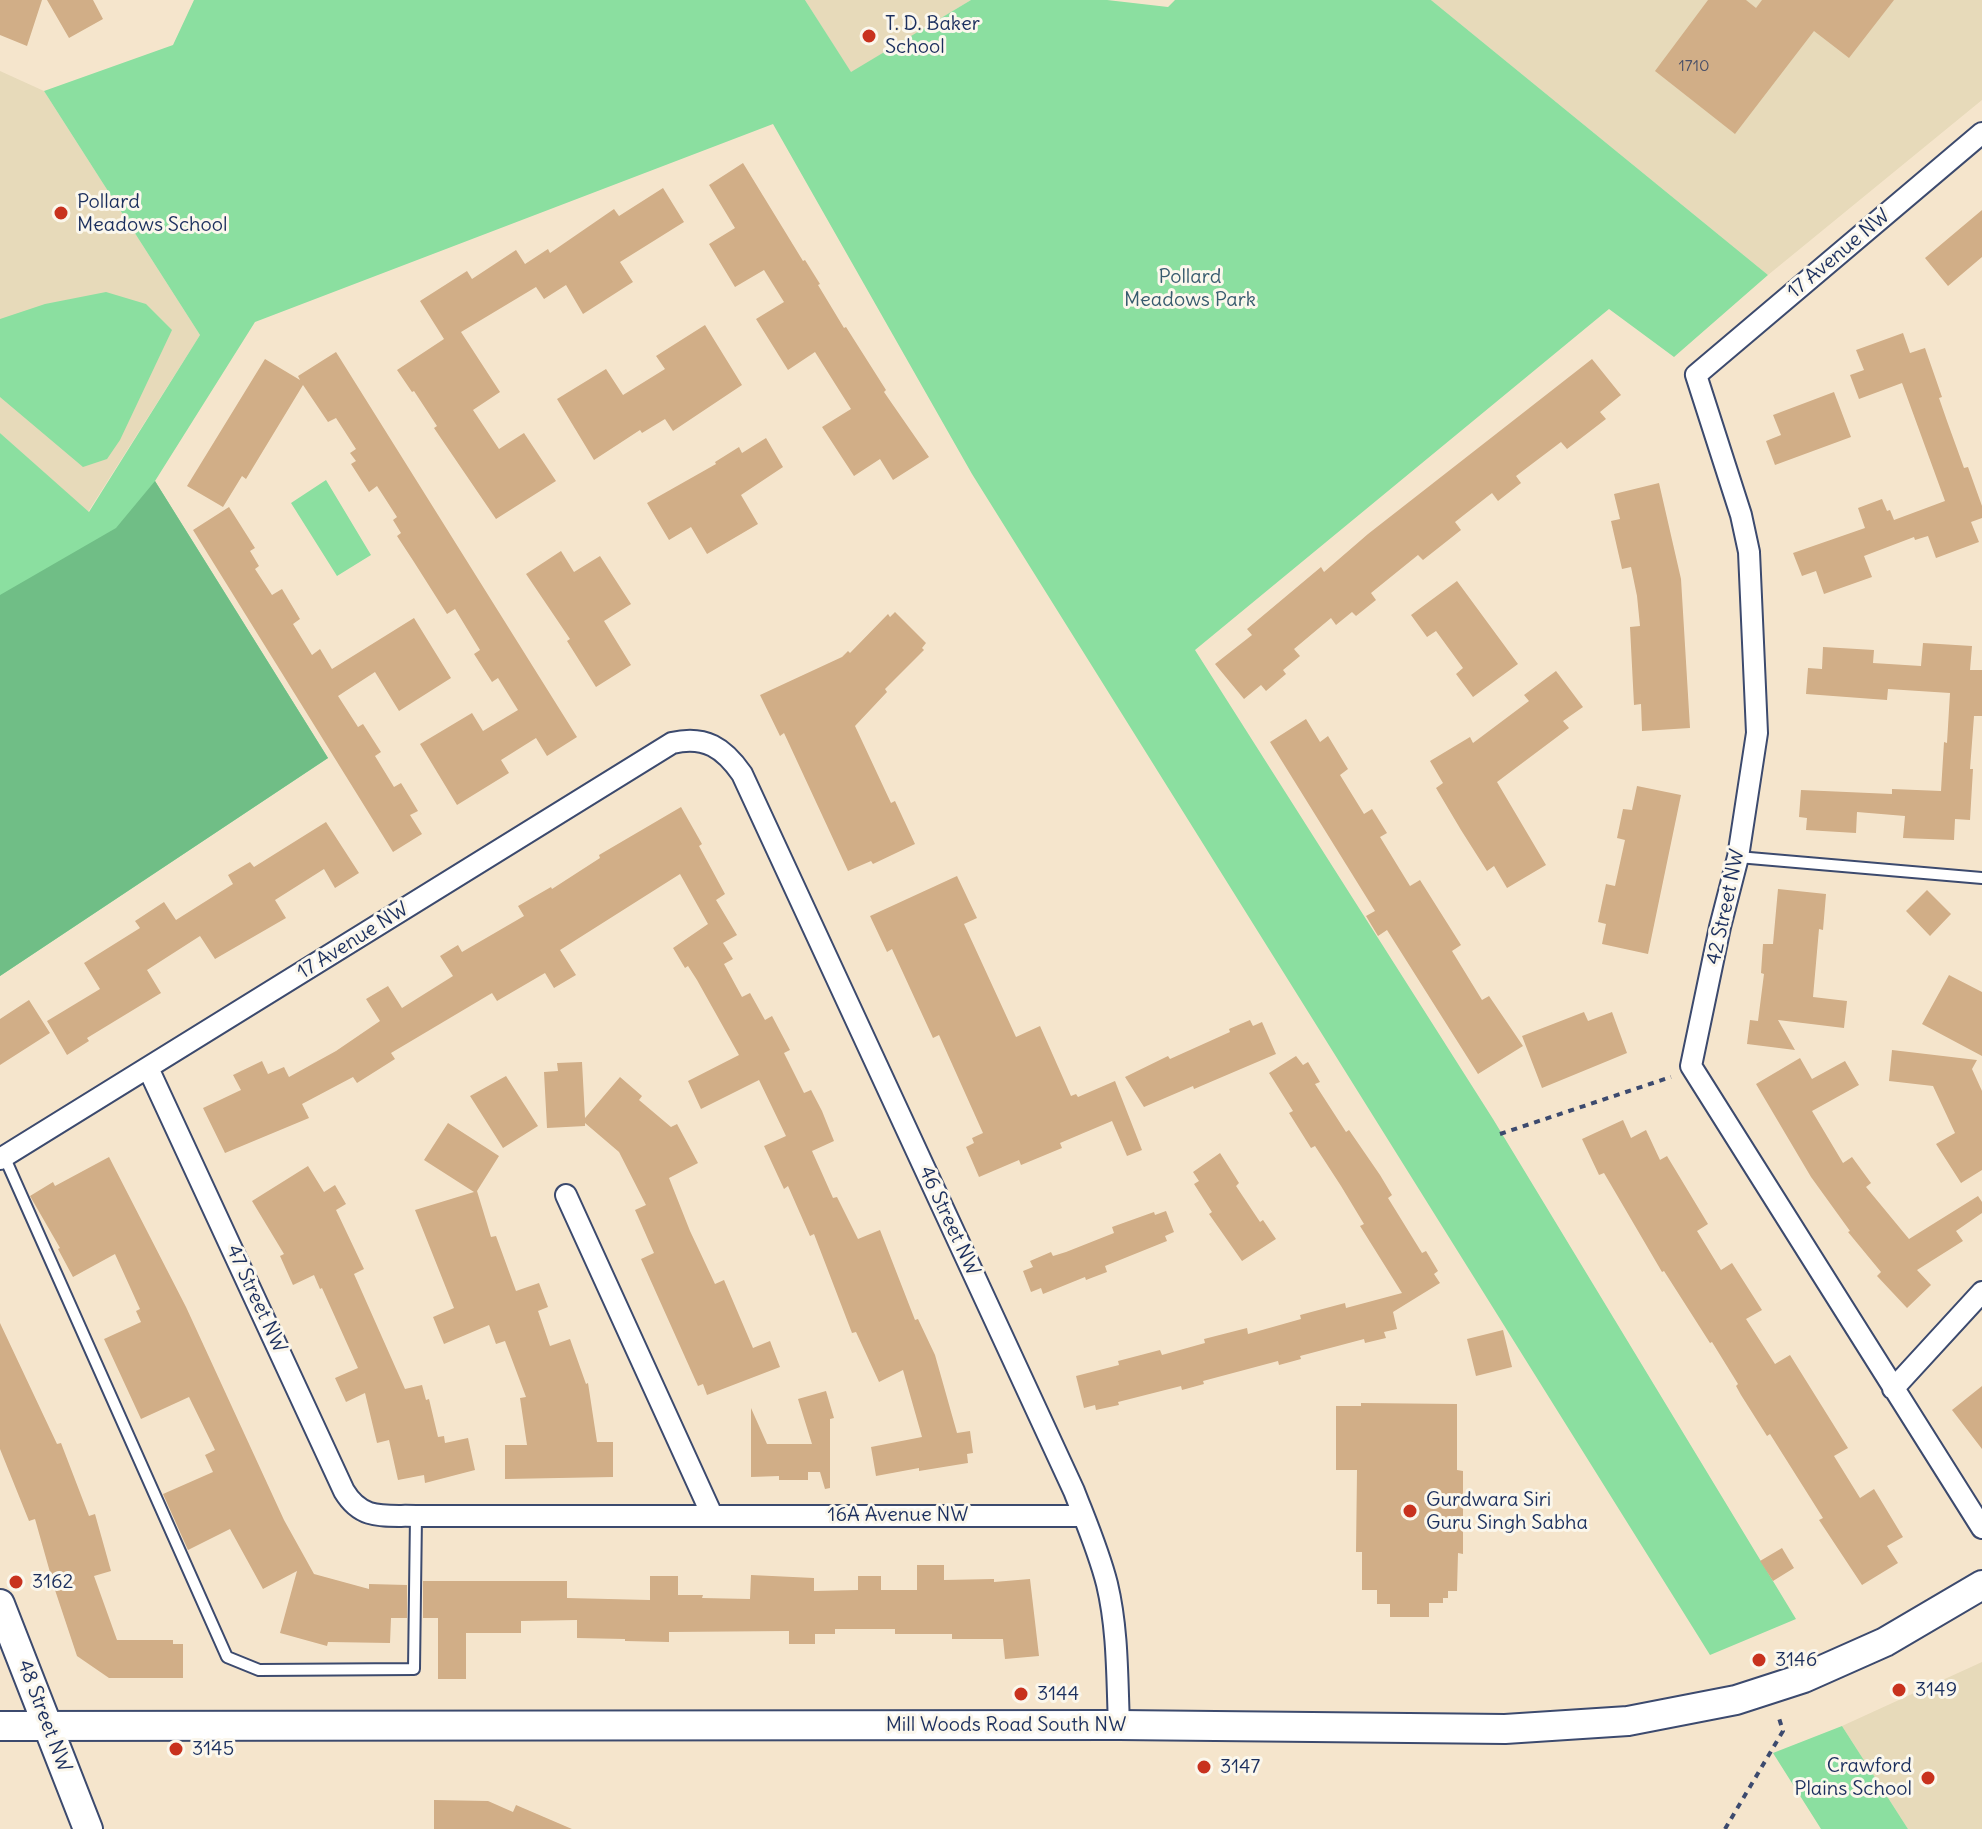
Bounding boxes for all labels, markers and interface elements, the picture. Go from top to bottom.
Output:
place label: T. D. Baker School [885,12,980,59]
marker: T. D. Baker School [860,27,878,45]
house number: 1710 [1678,56,1710,76]
place label: Pollard Meadows School [77,190,228,237]
marker: Pollard Meadows School [52,204,70,222]
street label: 17 Avenue NW [1783,204,1895,304]
park label: Pollard Meadows Park [1124,265,1256,312]
street label: 42 Street NW [1702,847,1750,967]
street label: 17 Avenue NW [293,897,413,985]
street label: 46 Street NW [913,1162,985,1280]
street label: 47 Street NW [221,1241,291,1357]
place label: Gurdwara Siri Guru Singh Sabha [1426,1488,1588,1535]
marker: Gurdwara Siri Guru Singh Sabha [1401,1502,1419,1520]
street label: 16A Avenue NW [828,1503,968,1527]
place label: 3162 [32,1570,74,1594]
marker: 3162 [7,1573,25,1591]
place label: 3146 [1775,1648,1817,1672]
marker: 3146 [1750,1651,1768,1669]
street label: 48 Street NW [12,1657,76,1775]
place label: 3149 [1915,1678,1957,1702]
marker: 3149 [1890,1681,1908,1699]
place label: 3144 [1037,1682,1079,1706]
marker: 3144 [1012,1685,1030,1703]
street label: Mill Woods Road South NW [886,1713,1126,1737]
place label: 3145 [192,1737,234,1761]
marker: 3145 [167,1740,185,1758]
place label: Crawford Plains School [1794,1754,1912,1801]
place label: 3147 [1220,1755,1260,1779]
marker: 3147 [1195,1758,1213,1776]
marker: Crawford Plains School [1919,1769,1937,1787]

